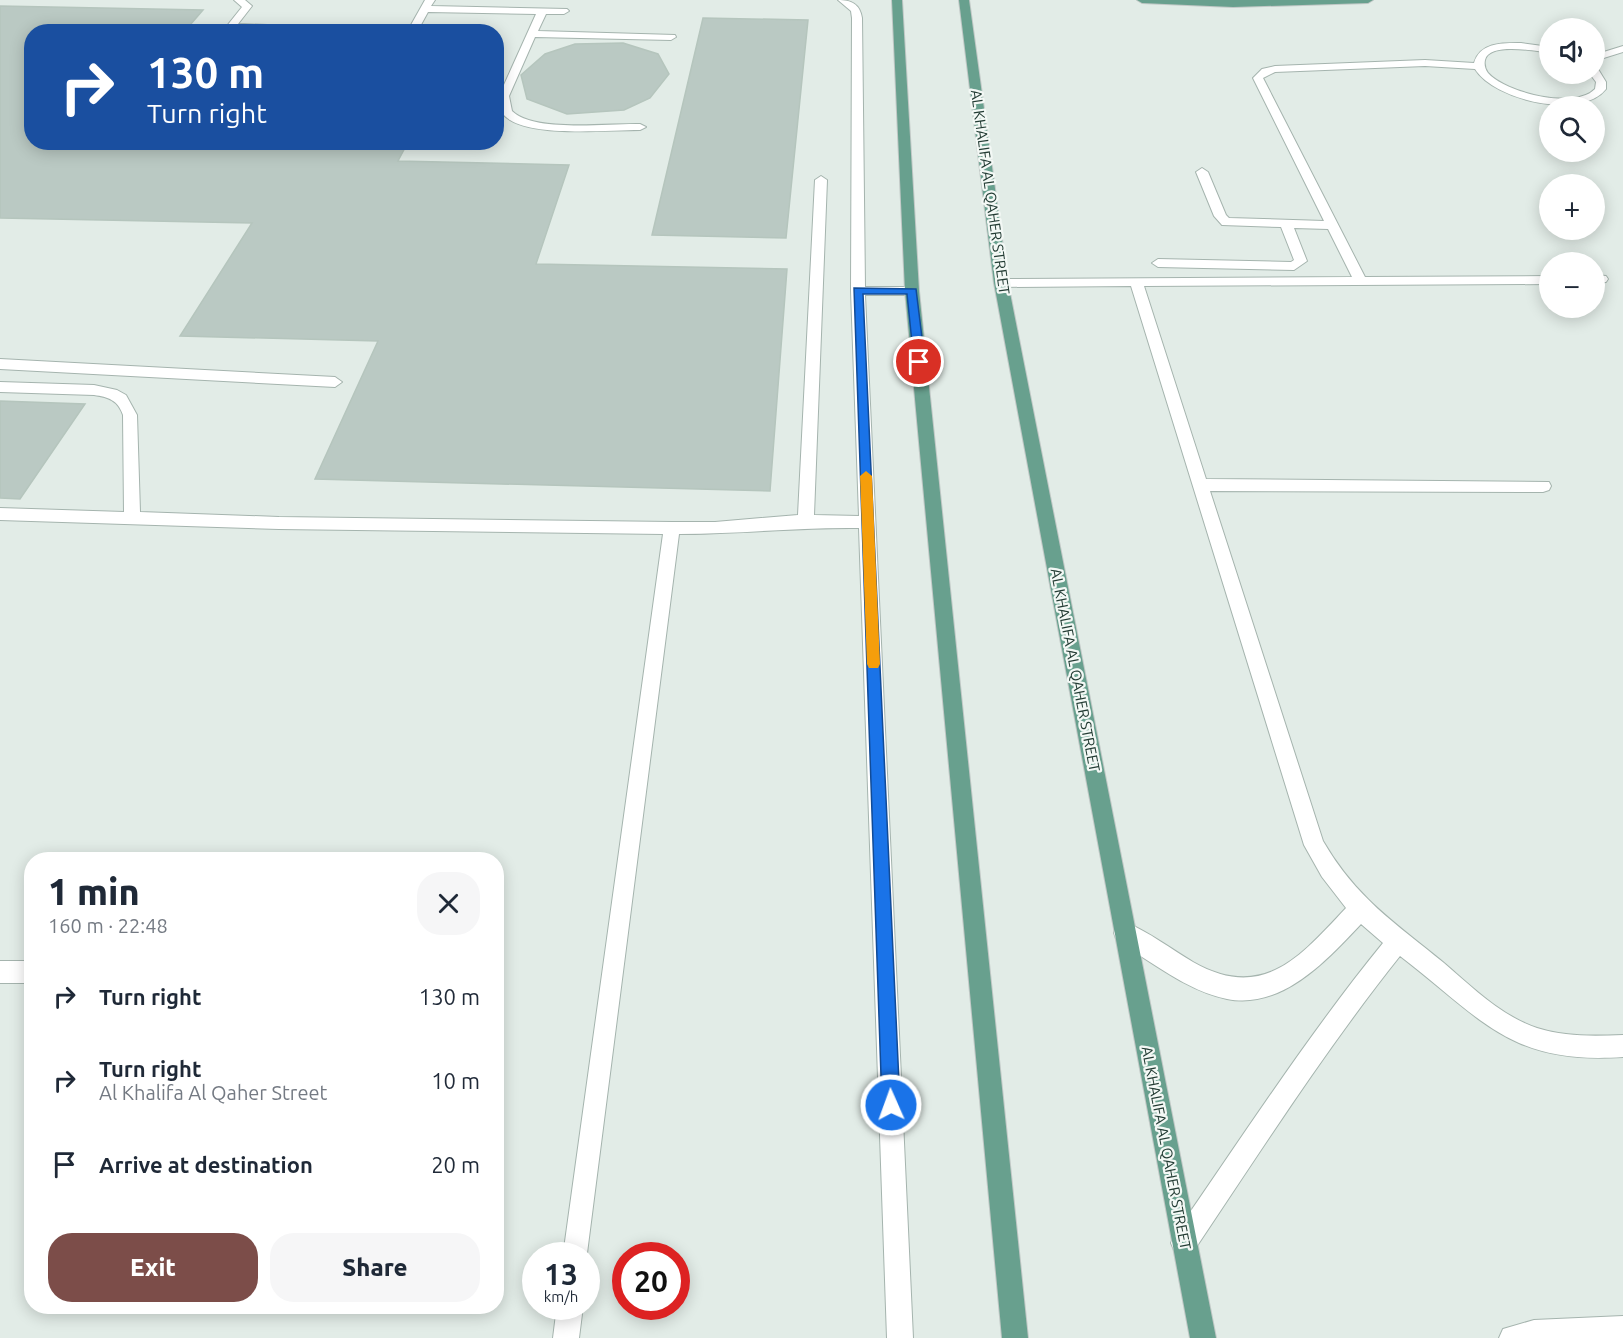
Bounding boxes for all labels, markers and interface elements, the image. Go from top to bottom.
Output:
map controls [1539,18,1605,318]
button: sound [1539,18,1605,84]
icon: right [48,48,126,126]
text: 130 m [147,49,264,96]
street label: AL KHALIFA AL QAHER STREET [968,88,1013,296]
button: search [1539,96,1605,162]
text: Turn right [147,98,267,128]
button: + [1539,174,1605,240]
button: − [1539,252,1605,318]
pin [893,336,944,387]
icon: arrive [902,345,935,378]
street label: AL KHALIFA AL QAHER STREET [1047,567,1104,774]
text: 1 min [48,871,140,912]
button: close [417,872,480,935]
text: 160 m · 22:48 [48,914,168,937]
icon: right [48,980,81,1013]
text: Turn right [99,984,201,1009]
text: 130 m [419,984,480,1009]
street label: AL KHALIFA AL QAHER STREET [1138,1045,1195,1252]
text: Turn right [99,1056,201,1081]
icon: right [48,1064,81,1097]
text: 10 m [431,1068,480,1093]
position arrow [859,1073,923,1137]
text: Al Khalifa Al Qaher Street [99,1081,327,1104]
icon: arrive [48,1148,81,1181]
text: Arrive at destination [99,1152,313,1177]
text: 20 m [431,1152,480,1177]
button: Exit [48,1233,258,1302]
button: Share [270,1233,480,1302]
speed limit sign: 20 [612,1242,690,1320]
text: 13 [544,1257,578,1291]
text: km/h [544,1288,578,1305]

